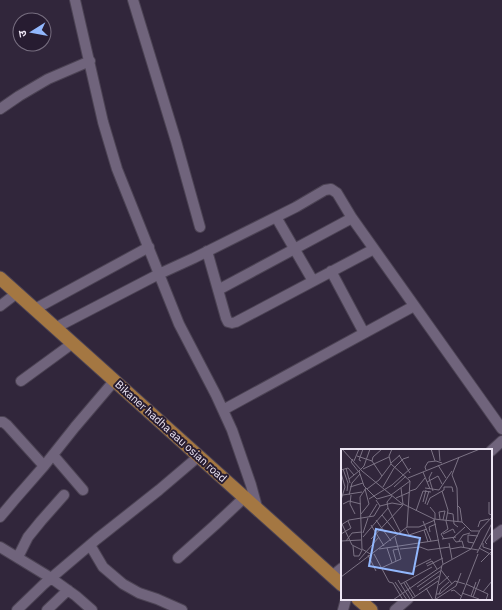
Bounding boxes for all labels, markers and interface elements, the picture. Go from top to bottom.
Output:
north arrow [12,12,52,52]
text: उ [15,29,30,38]
street label: Bikaner hadha aau osian road [112,377,230,485]
inset map [341,449,492,600]

